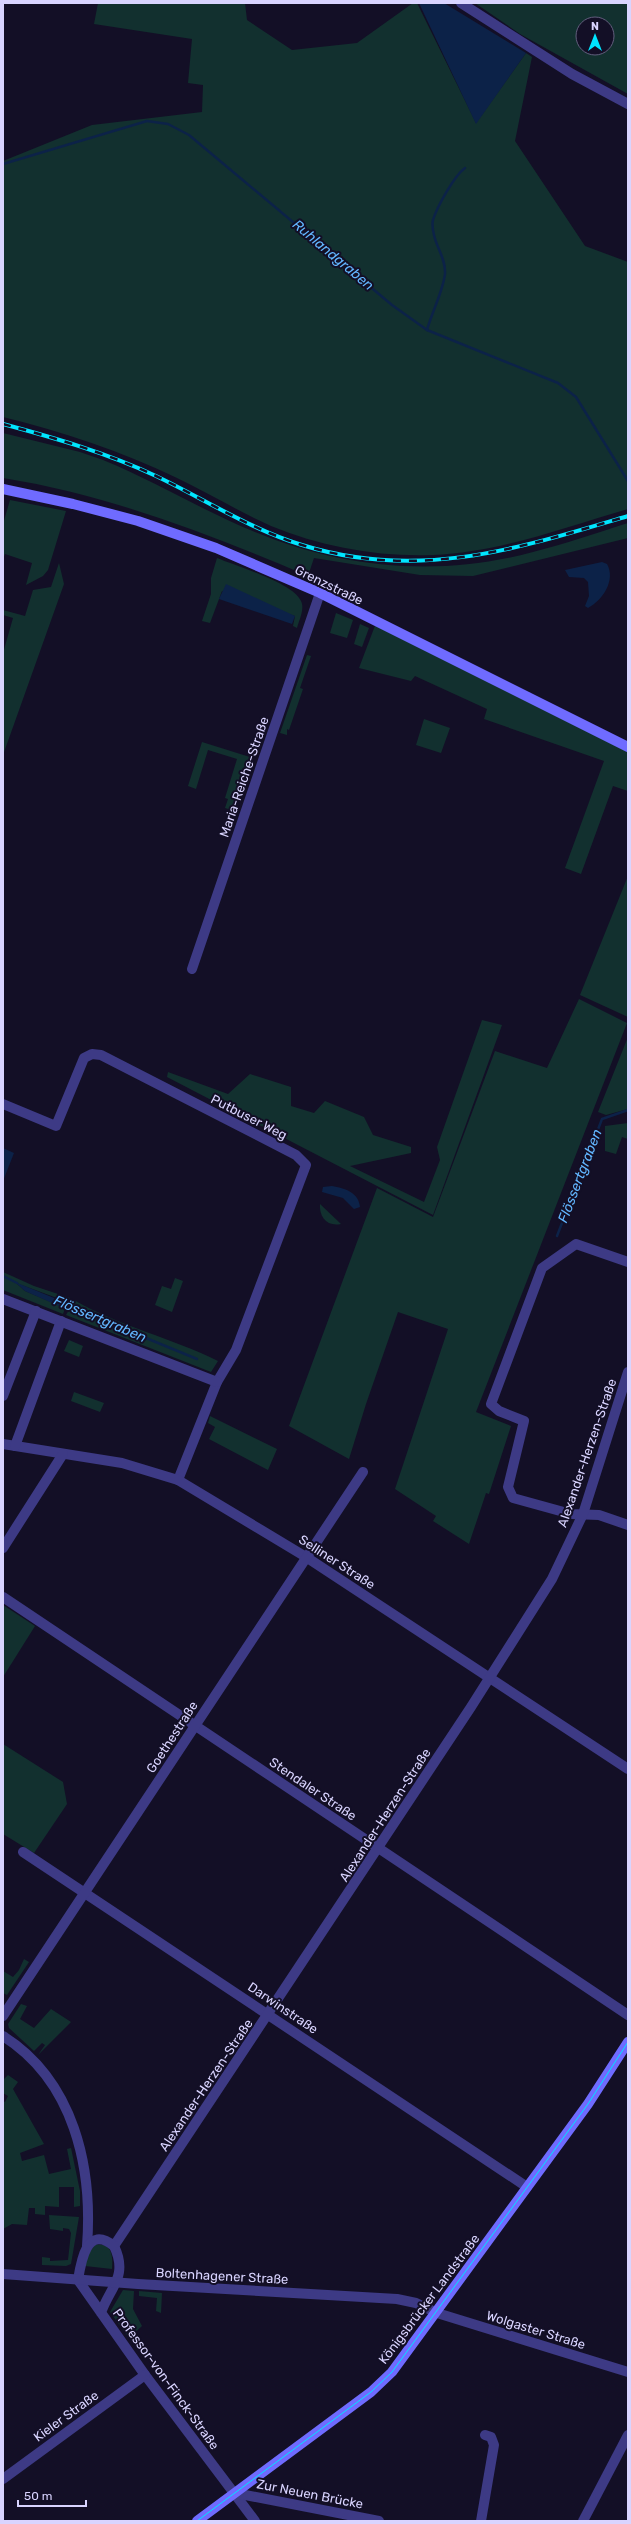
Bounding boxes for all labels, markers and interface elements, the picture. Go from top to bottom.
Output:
north arrow [575,16,615,56]
text: N [591,20,599,33]
water label: Ruhlandgraben [289,216,377,294]
street label: Grenzstraße [292,562,366,608]
street label: Maria-Reiche-Straße [216,715,272,839]
street label: Putbuser Weg [208,1091,290,1144]
water label: Flössertgraben [554,1127,606,1225]
water label: Flössertgraben [51,1292,149,1346]
street label: Alexander-Herzen-Straße [555,1377,619,1529]
street label: Selliner Straße [296,1532,378,1592]
street label: Goethestraße [143,1698,201,1776]
street label: Alexander-Herzen-Straße [336,1745,434,1885]
street label: Stendaler Straße [267,1754,359,1824]
street label: Darwinstraße [245,1979,321,2037]
street label: Alexander-Herzen-Straße [156,2016,256,2154]
street label: Königsbrücker Landstraße [375,2231,483,2367]
street label: Boltenhagener Straße [155,2265,289,2288]
street label: Professor-von-Finck-Straße [110,2306,222,2452]
street label: Wolgaster Straße [484,2308,587,2353]
street label: Kieler Straße [31,2387,101,2445]
street label: Zur Neuen Brücke [256,2476,364,2512]
scale bar [18,2482,86,2508]
text: 50 m [24,2489,52,2503]

